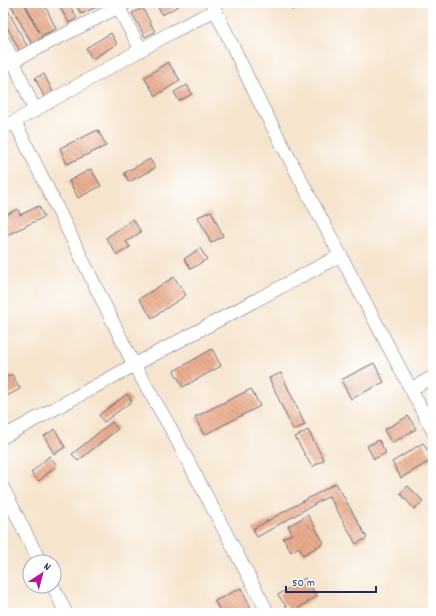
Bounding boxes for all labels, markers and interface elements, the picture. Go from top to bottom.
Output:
north arrow [22,554,62,594]
text: N [40,559,54,576]
scale bar [286,568,376,594]
text: 50 m [292,575,315,592]

